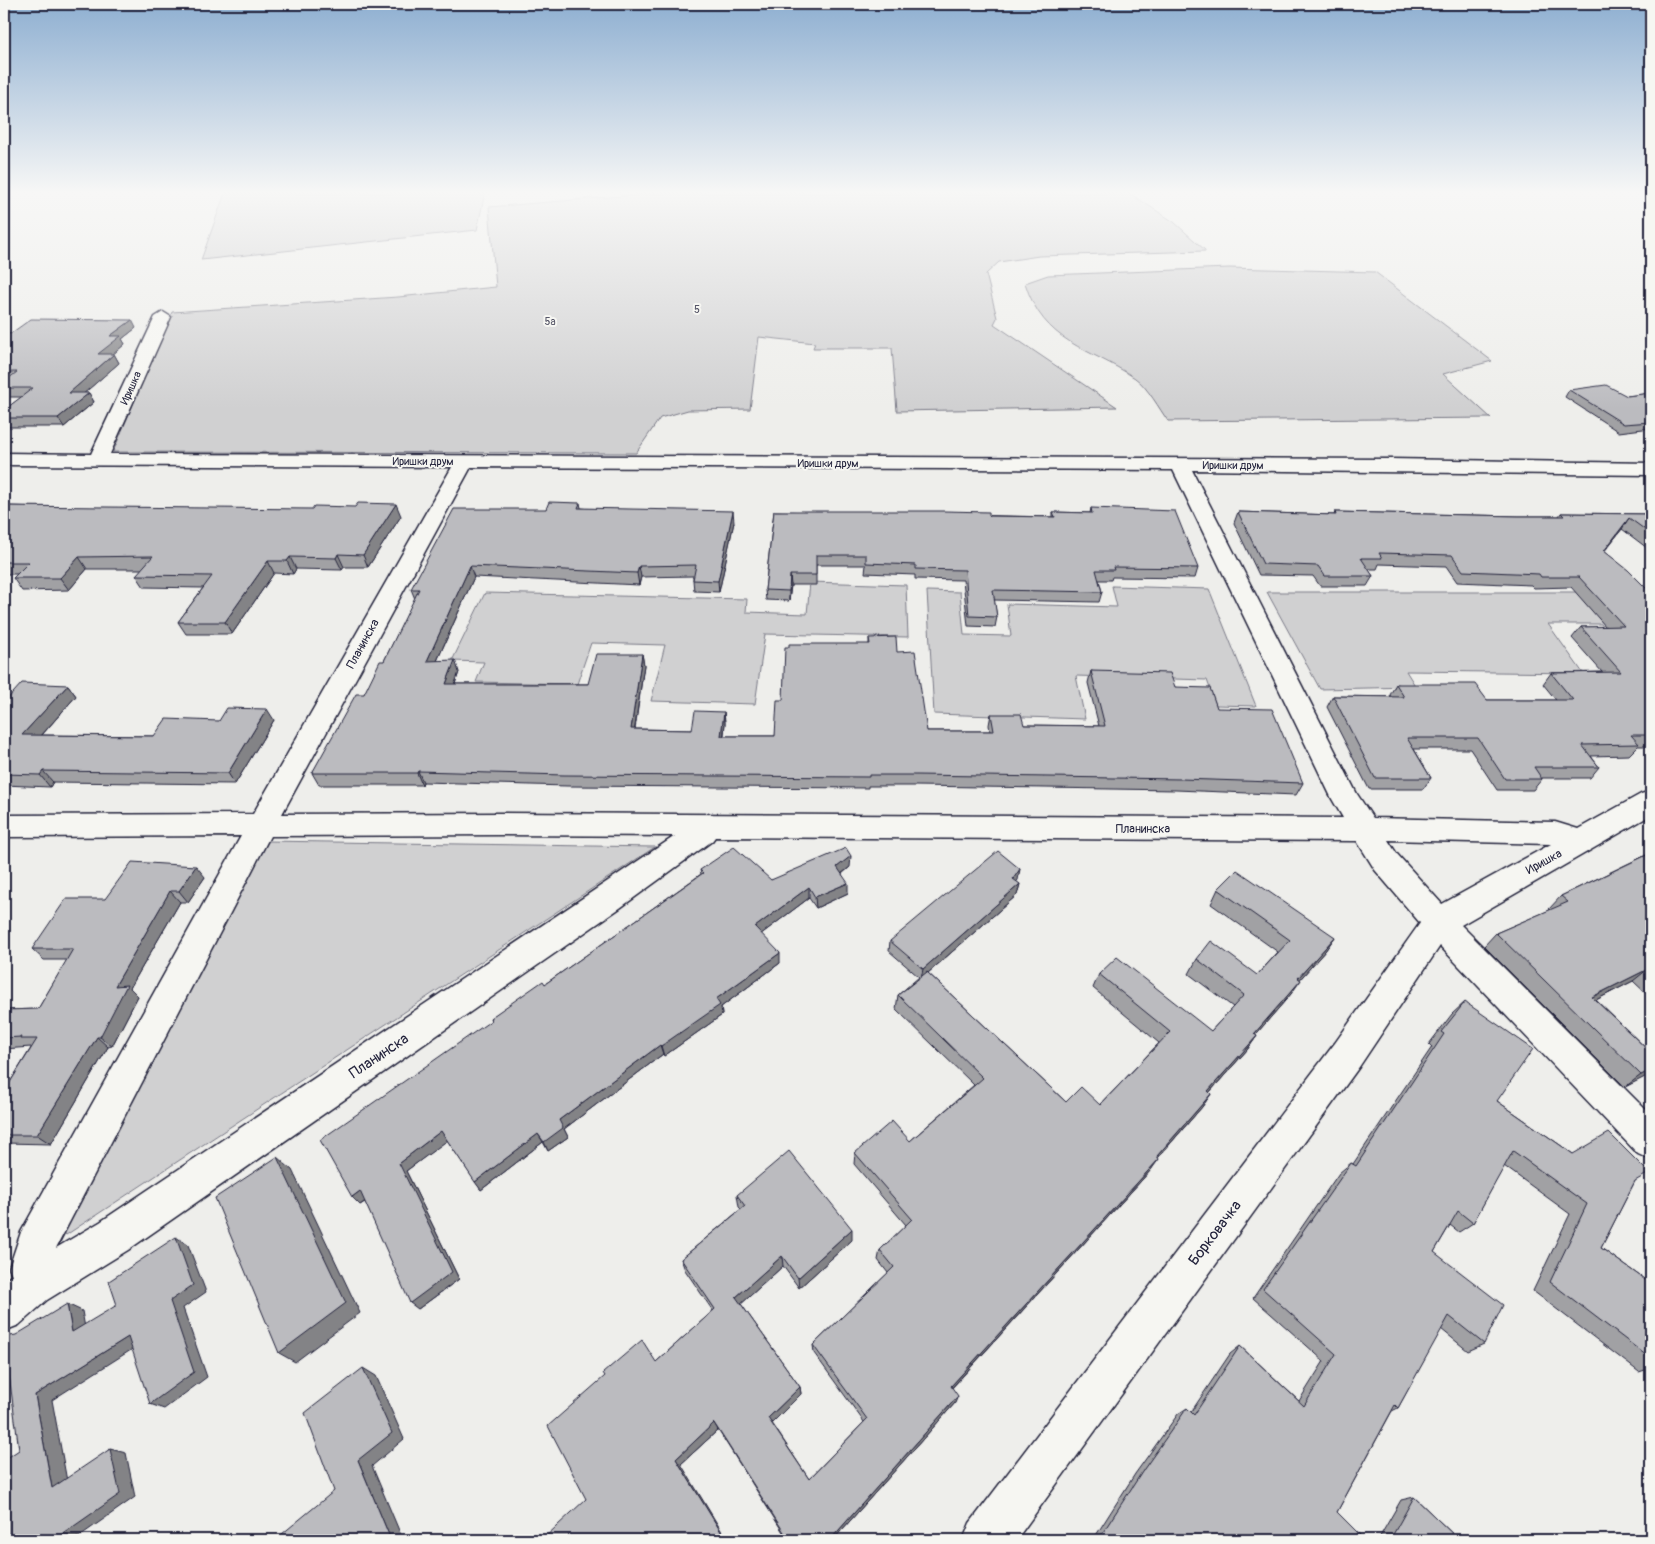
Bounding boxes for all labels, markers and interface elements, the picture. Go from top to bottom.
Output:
park label: 5 [694,303,700,316]
park label: 5a [544,315,556,328]
street label: Иришка [118,369,144,407]
street label: Иришки друм [392,455,454,468]
street label: Иришки друм [797,457,859,470]
street label: Иришки друм [1202,459,1264,472]
street label: Планинска [343,616,383,671]
street label: Планинска [1116,822,1171,837]
street label: Иришка [1524,846,1565,878]
street label: Планинска [346,1029,412,1083]
street label: Борковачка [1184,1197,1246,1269]

